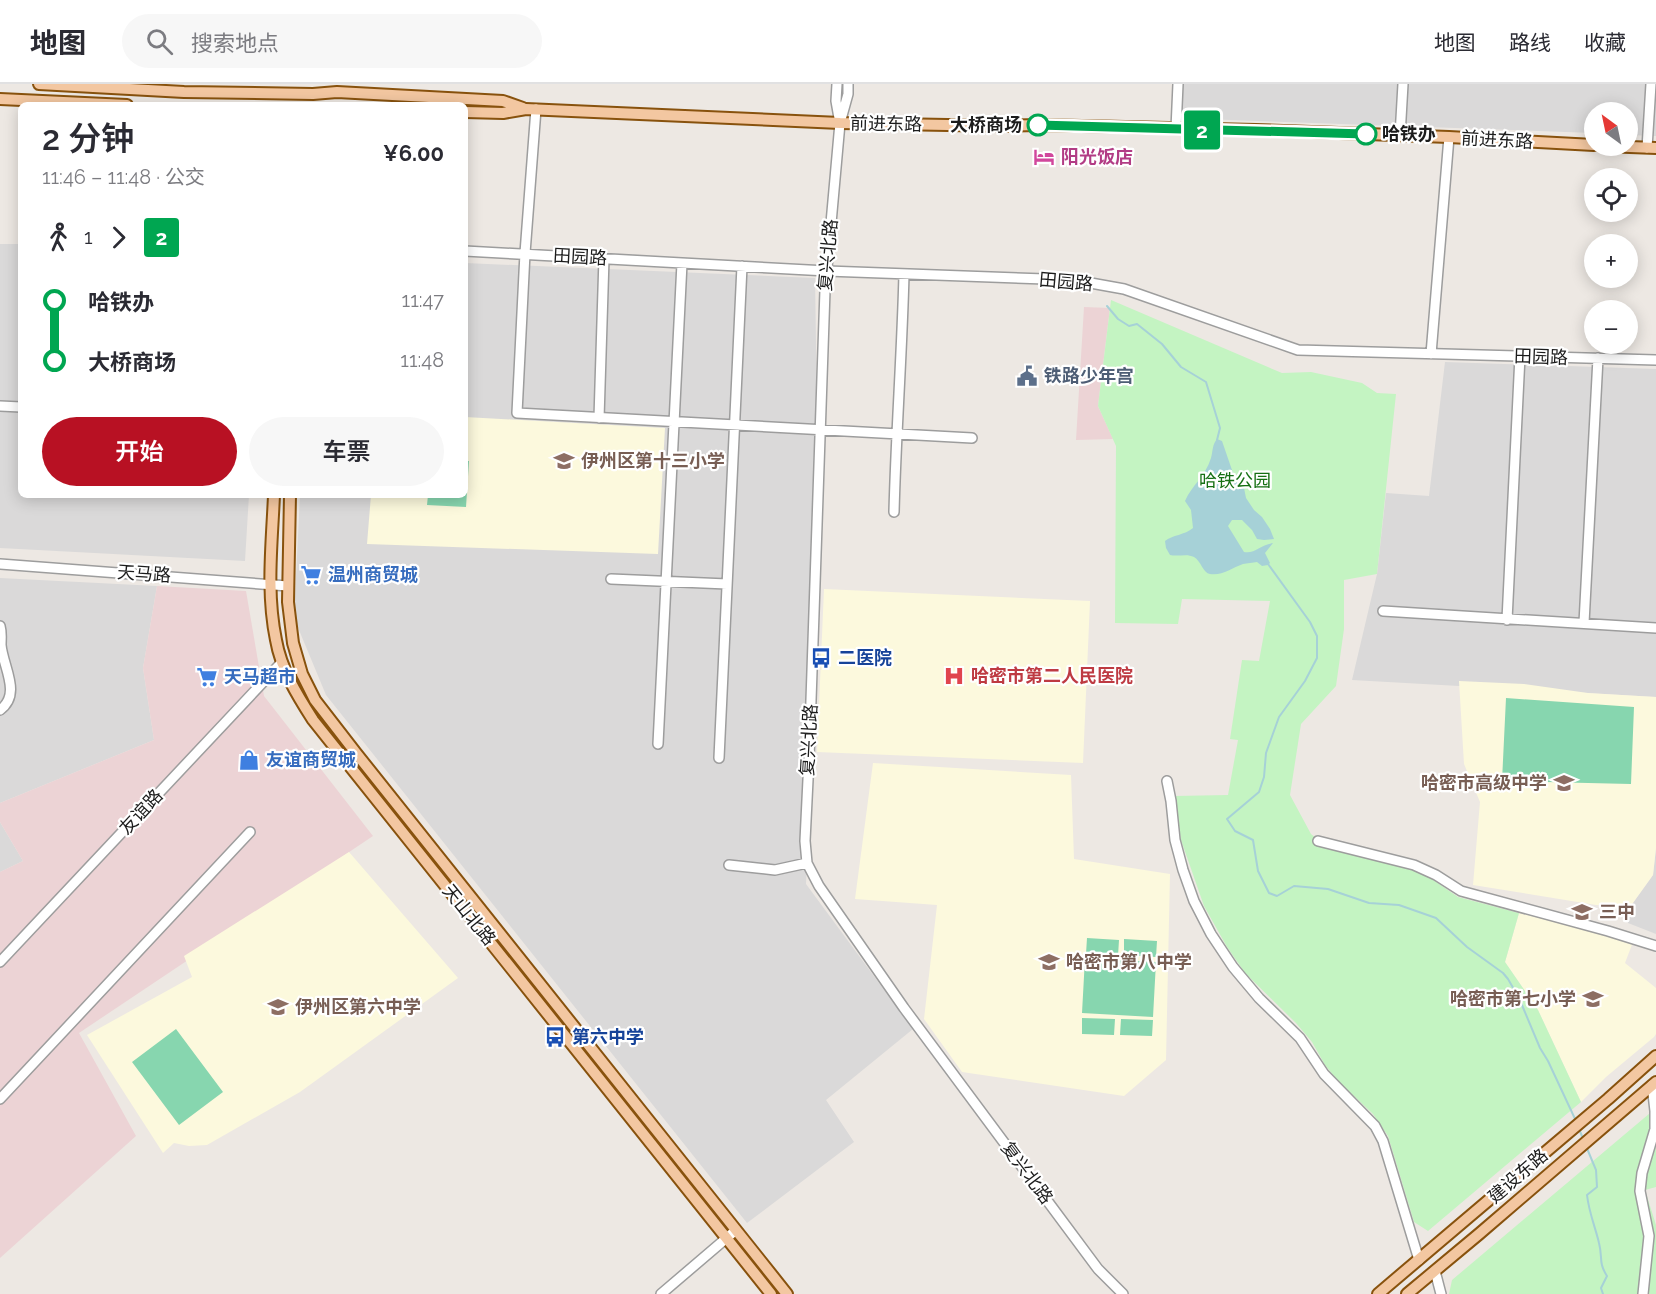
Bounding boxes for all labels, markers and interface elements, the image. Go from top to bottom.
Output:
search box [122,14,542,68]
icon: search [143,25,176,58]
text: 地图 [30,27,86,60]
text: 搜索地点 [191,30,279,56]
text: 地图 [1434,30,1476,55]
text: 路线 [1509,30,1551,55]
text: 收藏 [1584,30,1626,55]
north arrow [1584,102,1638,156]
map controls [1584,102,1638,354]
line badge: 2 [1182,110,1222,150]
street label: 前进东路 [850,112,922,135]
place label: 大桥商场 [950,114,1022,135]
marker: 大桥商场 [1027,114,1049,136]
text: 2 [1196,118,1208,143]
text: 2 分钟 [42,119,134,158]
marker: 哈铁办 [1355,123,1377,145]
place label: 哈铁办 [1382,123,1436,144]
street label: 前进东路 [1461,127,1534,152]
text: ¥6.00 [383,140,444,166]
hotel icon: 阳光饭店 [1032,145,1056,169]
place label: 阳光饭店 [1061,146,1133,167]
text: 11:46 – 11:48 · 公交 [42,165,205,189]
button: locate [1584,168,1638,222]
street label: 复兴北路 [814,218,841,292]
icon: walk [42,221,75,254]
icon: forward [102,221,135,254]
text: 1 [84,225,93,249]
text: 2 [156,225,167,250]
button: + [1584,234,1638,288]
street label: 田园路 [553,245,608,268]
street label: 田园路 [1038,269,1094,294]
text: 11:47 [402,288,444,312]
text: 哈铁办 [88,289,154,315]
button: − [1584,300,1638,354]
street label: 田园路 [1514,345,1568,368]
text: 11:48 [400,348,444,372]
text: 大桥商场 [88,349,176,375]
public building icon: 铁路少年宫 [1015,364,1039,388]
place label: 铁路少年宫 [1044,365,1134,386]
button: 开始 [42,417,237,486]
button: 车票 [249,417,444,486]
school or university icon: 伊州区第十三小学 [552,449,576,473]
place label: 伊州区第十三小学 [581,450,725,471]
park label: 哈铁公园 [1199,470,1271,491]
street label: 天马路 [116,561,172,586]
supermarket icon: 温州商贸城 [299,563,323,587]
place label: 温州商贸城 [328,564,418,585]
bus stop icon: 二医院 [809,646,833,670]
place label: 二医院 [838,647,892,668]
hospital icon: 哈密市第二人民医院 [942,664,966,688]
supermarket icon: 天马超市 [195,665,219,689]
place label: 哈密市第二人民医院 [971,665,1133,686]
place label: 天马超市 [224,666,296,687]
street label: 复兴北路 [796,703,821,776]
shop icon: 友谊商贸城 [237,748,261,772]
place label: 友谊商贸城 [266,749,356,770]
school or university icon: 哈密市高级中学 [1552,771,1576,795]
place label: 哈密市高级中学 [1421,772,1547,793]
street label: 友谊路 [115,785,167,839]
street label: 天山北路 [439,880,500,949]
school or university icon: 三中 [1570,900,1594,924]
place label: 三中 [1599,901,1635,922]
school or university icon: 哈密市第八中学 [1037,950,1061,974]
place label: 哈密市第八中学 [1066,951,1192,972]
school or university icon: 哈密市第七小学 [1581,987,1605,1011]
place label: 哈密市第七小学 [1450,988,1576,1009]
school or university icon: 伊州区第六中学 [266,995,290,1019]
place label: 伊州区第六中学 [295,996,421,1017]
bus stop icon: 第六中学 [543,1025,567,1049]
place label: 第六中学 [572,1026,644,1047]
street label: 复兴北路 [997,1138,1057,1208]
street label: 建设东路 [1484,1144,1552,1207]

